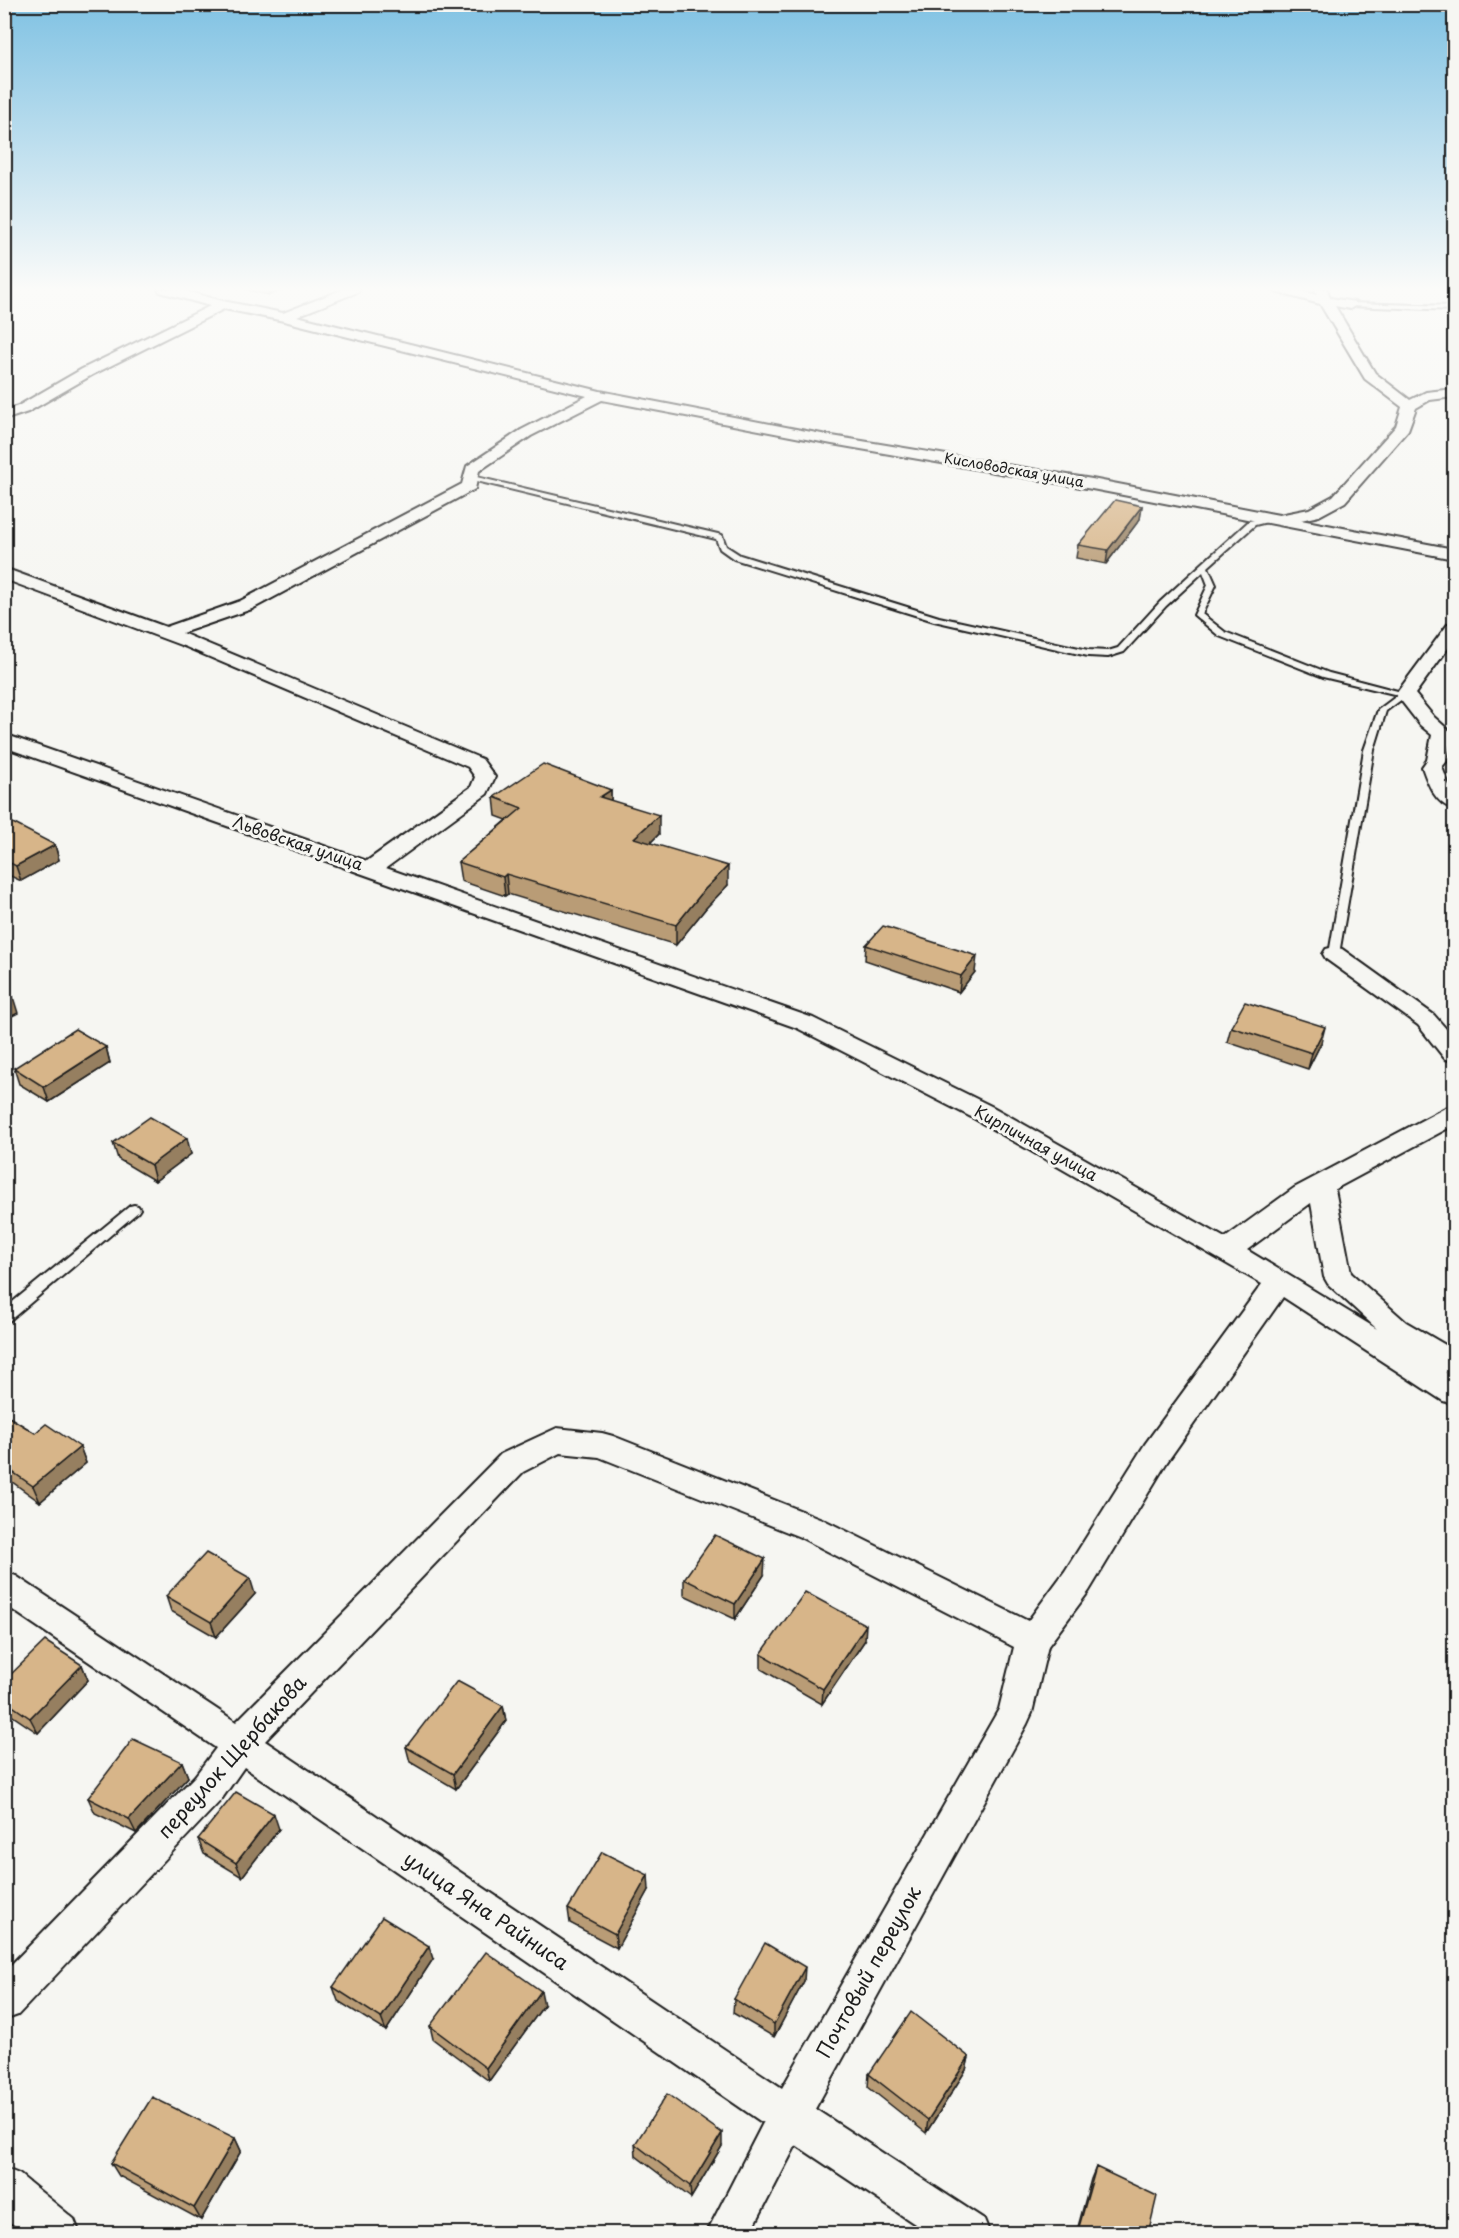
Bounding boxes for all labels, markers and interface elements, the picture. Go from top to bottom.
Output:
street label: Кисловодская улица [943,447,1086,492]
street label: Львовская улица [230,809,367,876]
street label: Кирпичная улица [970,1098,1102,1186]
street label: переулок Щербакова [150,1668,313,1845]
street label: улица Яна Райниса [398,1844,576,1977]
street label: Почтовый переулок [808,1880,928,2063]

